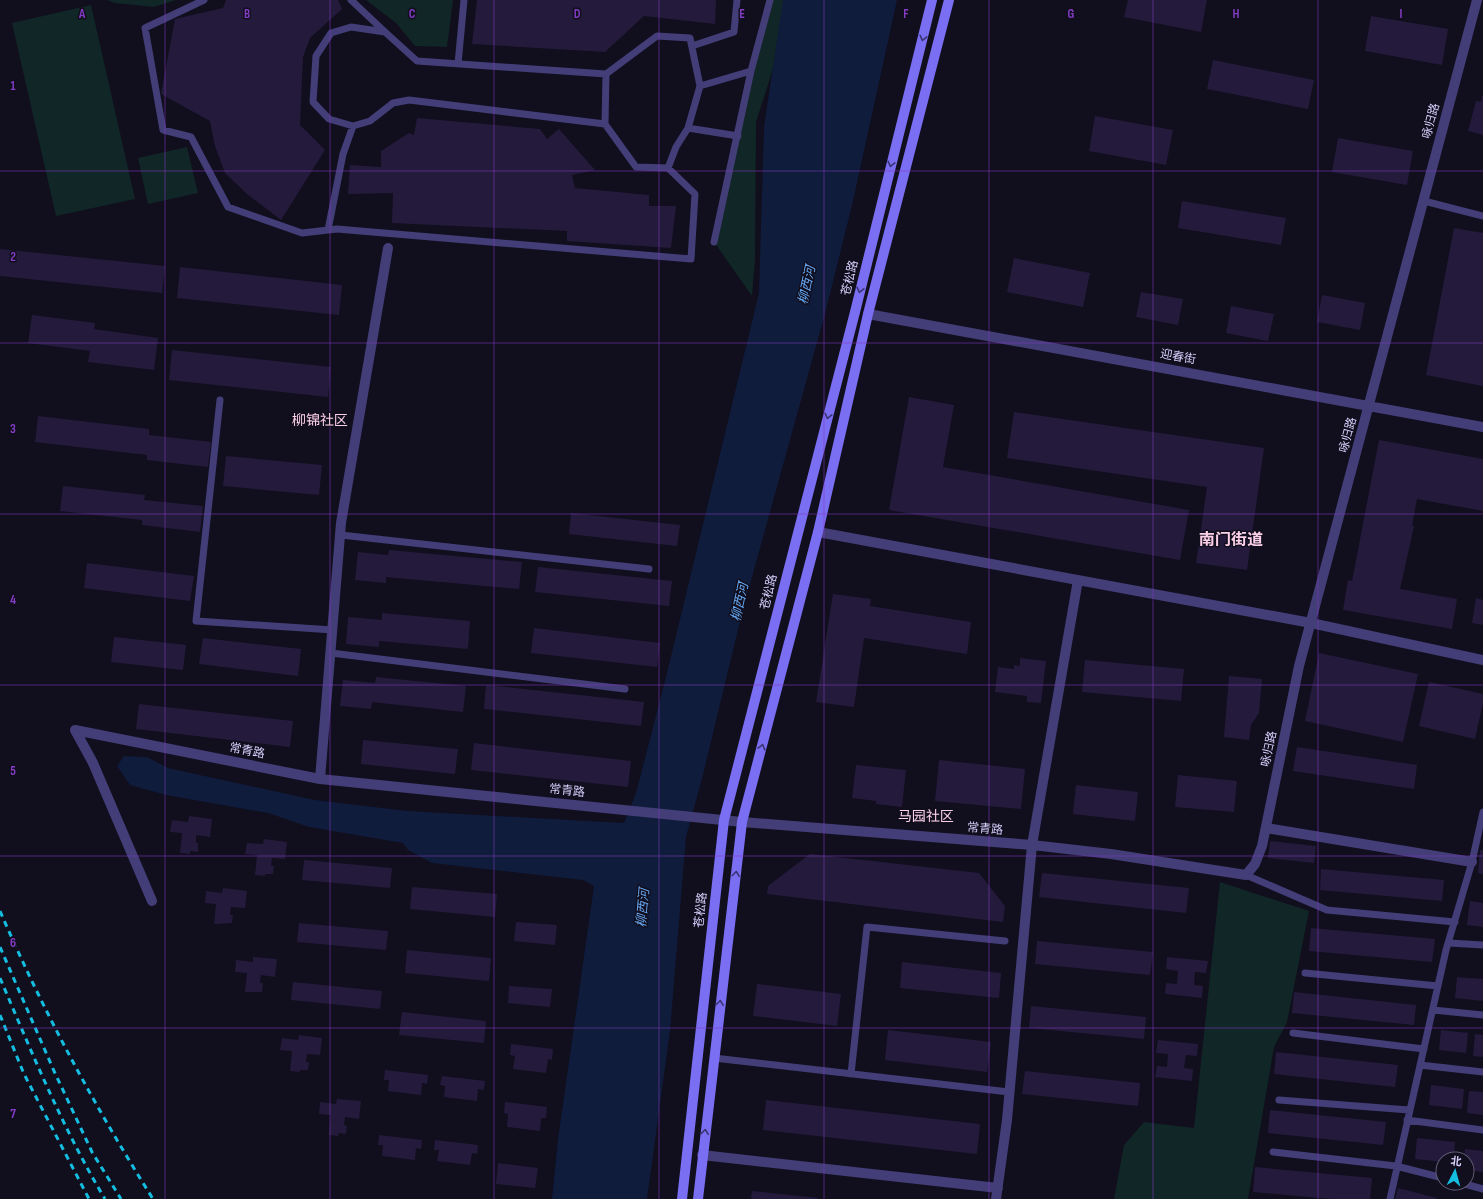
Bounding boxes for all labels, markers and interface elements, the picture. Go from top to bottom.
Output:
text: A [78,6,86,22]
text: B [244,6,250,22]
text: C [409,6,416,22]
text: D [574,6,581,22]
text: E [739,6,745,22]
text: F [903,6,909,22]
text: G [1068,6,1075,22]
text: H [1233,6,1240,22]
text: I [1400,6,1403,22]
one-way arrow [919,35,927,41]
text: 1 [10,78,16,94]
street label: 咏归路 [1419,102,1443,140]
one-way arrow [888,161,896,167]
text: 2 [10,249,16,265]
street label: 苍松路 [838,259,862,297]
water label: 柳西河 [795,261,820,306]
one-way arrow [856,286,865,293]
street label: 迎春街 [1159,346,1197,368]
district label: 柳锦社区 [292,412,348,429]
one-way arrow [824,412,833,419]
street label: 咏归路 [1336,416,1360,454]
text: 3 [10,421,16,437]
district label: 南门街道 [1199,531,1263,550]
street label: 苍松路 [757,573,781,611]
water label: 柳西河 [728,578,753,623]
text: 4 [10,592,16,608]
street label: 咏归路 [1258,730,1280,768]
street label: 常青路 [228,740,266,762]
one-way arrow [757,744,766,751]
text: 5 [10,763,16,779]
street label: 常青路 [548,782,586,800]
district label: 马园社区 [898,808,954,825]
street label: 常青路 [966,820,1004,838]
one-way arrow [731,871,740,877]
water label: 柳西河 [633,885,653,928]
street label: 苍松路 [692,891,710,929]
text: 6 [10,935,16,951]
one-way arrow [716,1000,725,1006]
text: 7 [10,1106,16,1122]
one-way arrow [700,1129,709,1135]
north arrow [1435,1151,1475,1191]
text: 北 [1450,1155,1462,1169]

